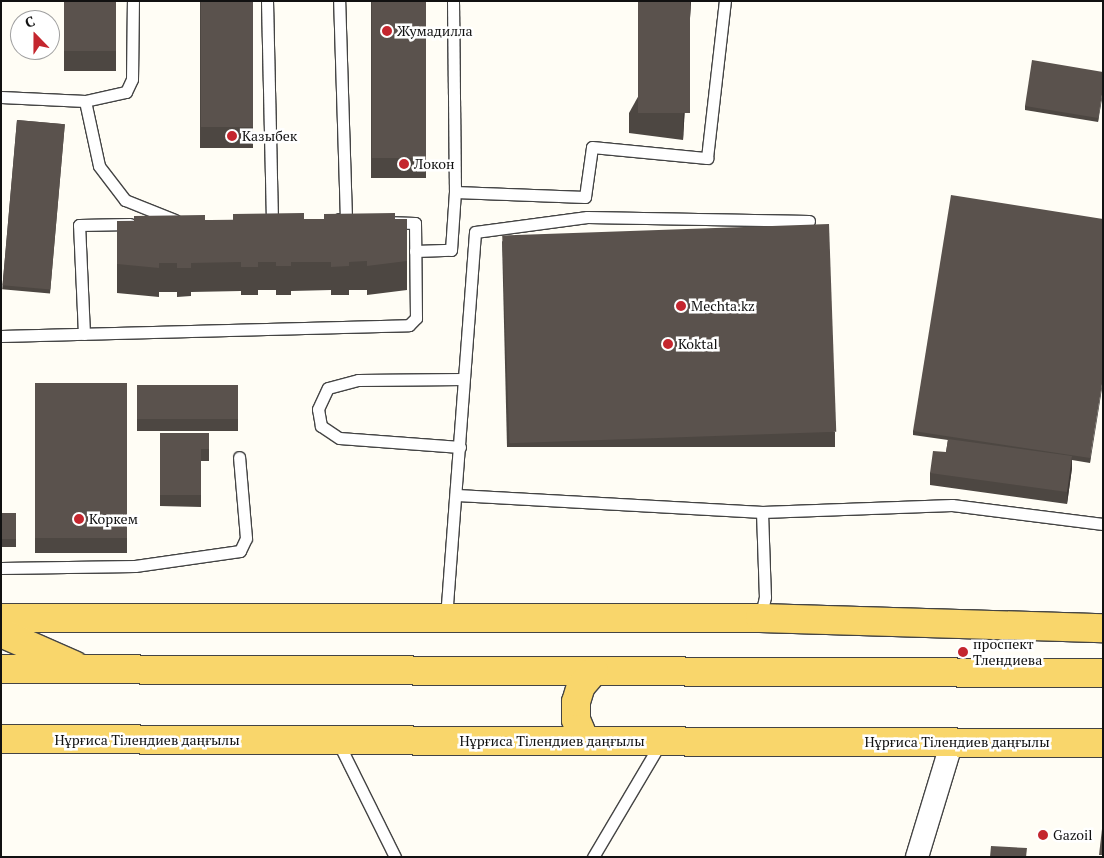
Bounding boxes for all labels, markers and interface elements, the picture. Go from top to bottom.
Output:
north arrow [10,10,60,60]
text: С [22,11,37,32]
place label: Жумадилла [397,23,473,39]
marker: Жумадилла [381,25,393,37]
place label: Казыбек [242,128,297,144]
marker: Казыбек [226,130,238,142]
place label: Локон [414,156,455,172]
marker: Локон [398,158,410,170]
place label: Mechta.kz [691,298,755,314]
marker: Mechta.kz [675,300,687,312]
place label: Koktal [678,336,718,352]
marker: Koktal [662,338,674,350]
place label: Коркем [89,511,138,527]
marker: Коркем [73,513,85,525]
place label: проспект Тлендиева [973,636,1042,669]
marker: проспект Тлендиева [957,646,969,658]
street label: Нұрғиса Тілендиев даңғылы [54,732,240,748]
street label: Нұрғиса Тілендиев даңғылы [459,733,645,749]
street label: Нұрғиса Тілендиев даңғылы [864,734,1050,750]
place label: Gazoil [1053,827,1093,843]
marker: Gazoil [1037,829,1049,841]

